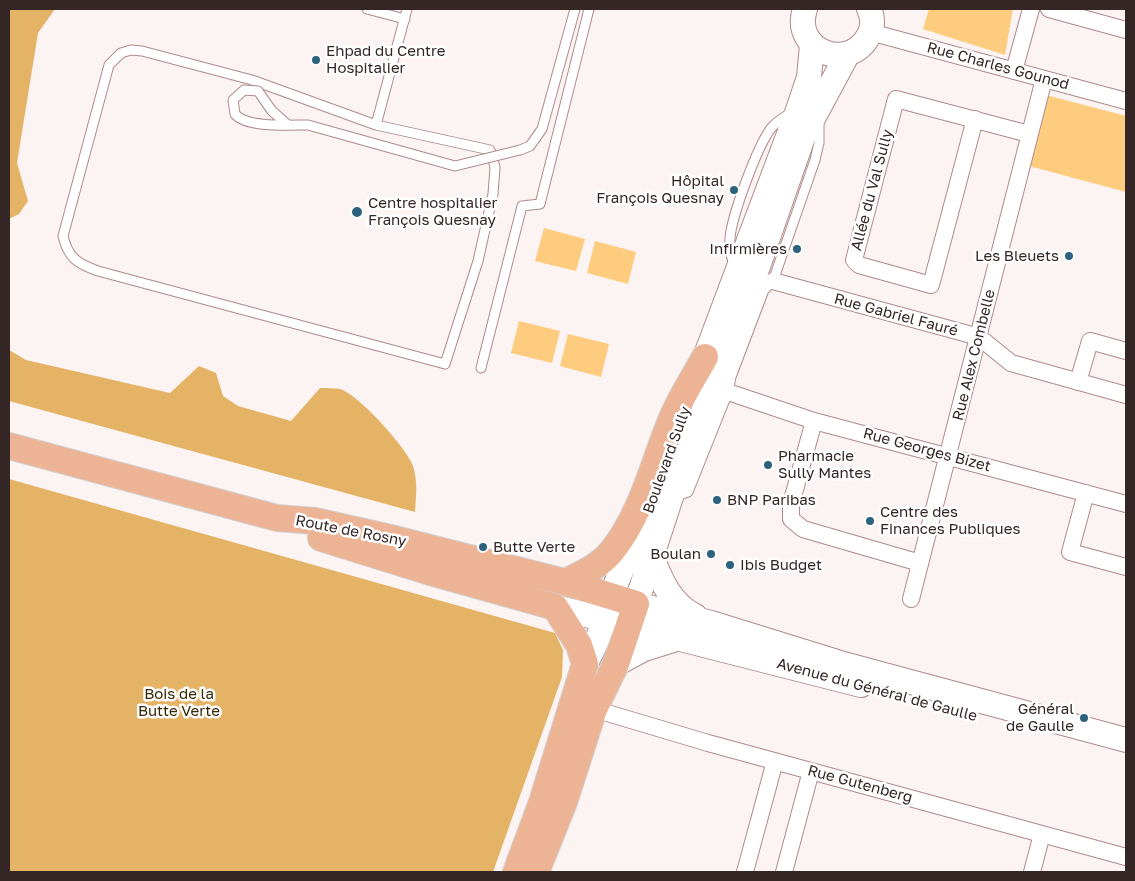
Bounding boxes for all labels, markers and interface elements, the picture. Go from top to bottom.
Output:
street label: Rue Charles Gounod [925,38,1071,94]
place label: Ehpad du Centre Hospitalier [326,42,445,77]
marker: Ehpad du Centre Hospitalier [310,54,322,66]
street label: Allée du Val Sully [847,127,897,253]
place label: Hôpital François Quesnay [596,172,724,207]
marker: Hôpital François Quesnay [728,184,740,196]
place label: Centre hospitalier François Quesnay [368,194,497,229]
marker: Centre hospitalier François Quesnay [350,205,364,219]
place label: Infirmières [709,240,787,258]
marker: Infirmières [791,243,803,255]
place label: Les Bleuets [975,247,1059,265]
marker: Les Bleuets [1063,250,1075,262]
street label: Rue Alex Combelle [949,287,999,423]
street label: Rue Gabriel Fauré [832,290,960,340]
street label: Boulevard Sully [639,404,695,516]
street label: Rue Georges Bizet [861,424,993,476]
place label: Pharmacie Sully Mantes [778,447,871,482]
marker: Pharmacie Sully Mantes [762,459,774,471]
place label: BNP Paribas [727,491,816,509]
marker: BNP Paribas [711,494,723,506]
place label: Centre des Finances Publiques [880,503,1020,538]
street label: Route de Rosny [294,511,408,551]
marker: Centre des Finances Publiques [864,515,876,527]
place label: Butte Verte [493,538,575,556]
marker: Butte Verte [477,541,489,553]
place label: Boulan [650,545,701,563]
marker: Boulan [705,548,717,560]
place label: Ibis Budget [740,556,822,574]
marker: Ibis Budget [724,559,736,571]
street label: Avenue du Général de Gaulle [775,655,979,725]
park label: Bois de la Butte Verte [138,685,220,720]
place label: Général de Gaulle [1006,700,1074,735]
marker: Général de Gaulle [1078,712,1090,724]
street label: Rue Gutenberg [806,761,914,807]

